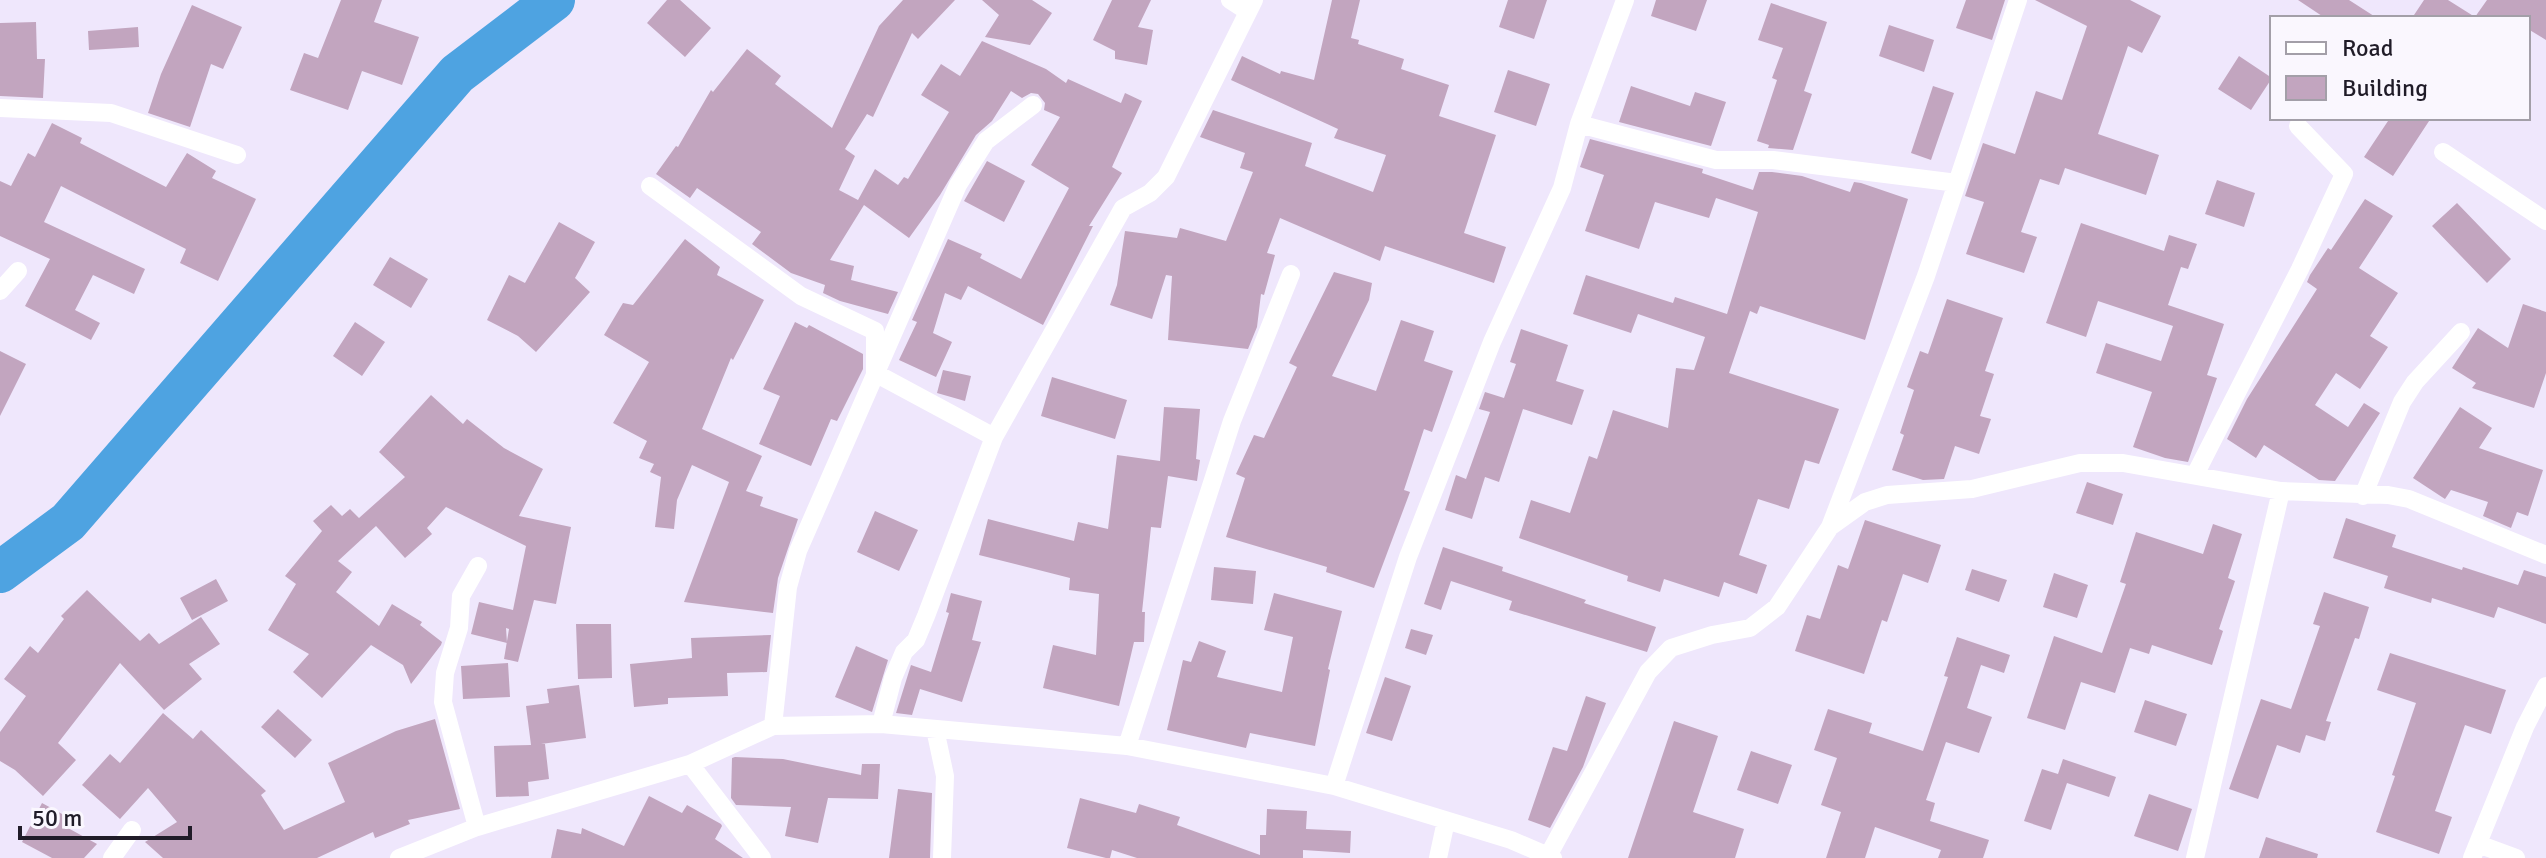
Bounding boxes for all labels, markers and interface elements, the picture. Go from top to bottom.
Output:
legend [2270,16,2530,120]
text: Road [2342,33,2393,63]
text: Building [2342,73,2428,103]
scale bar [20,790,190,840]
text: 50 m [32,803,82,833]

